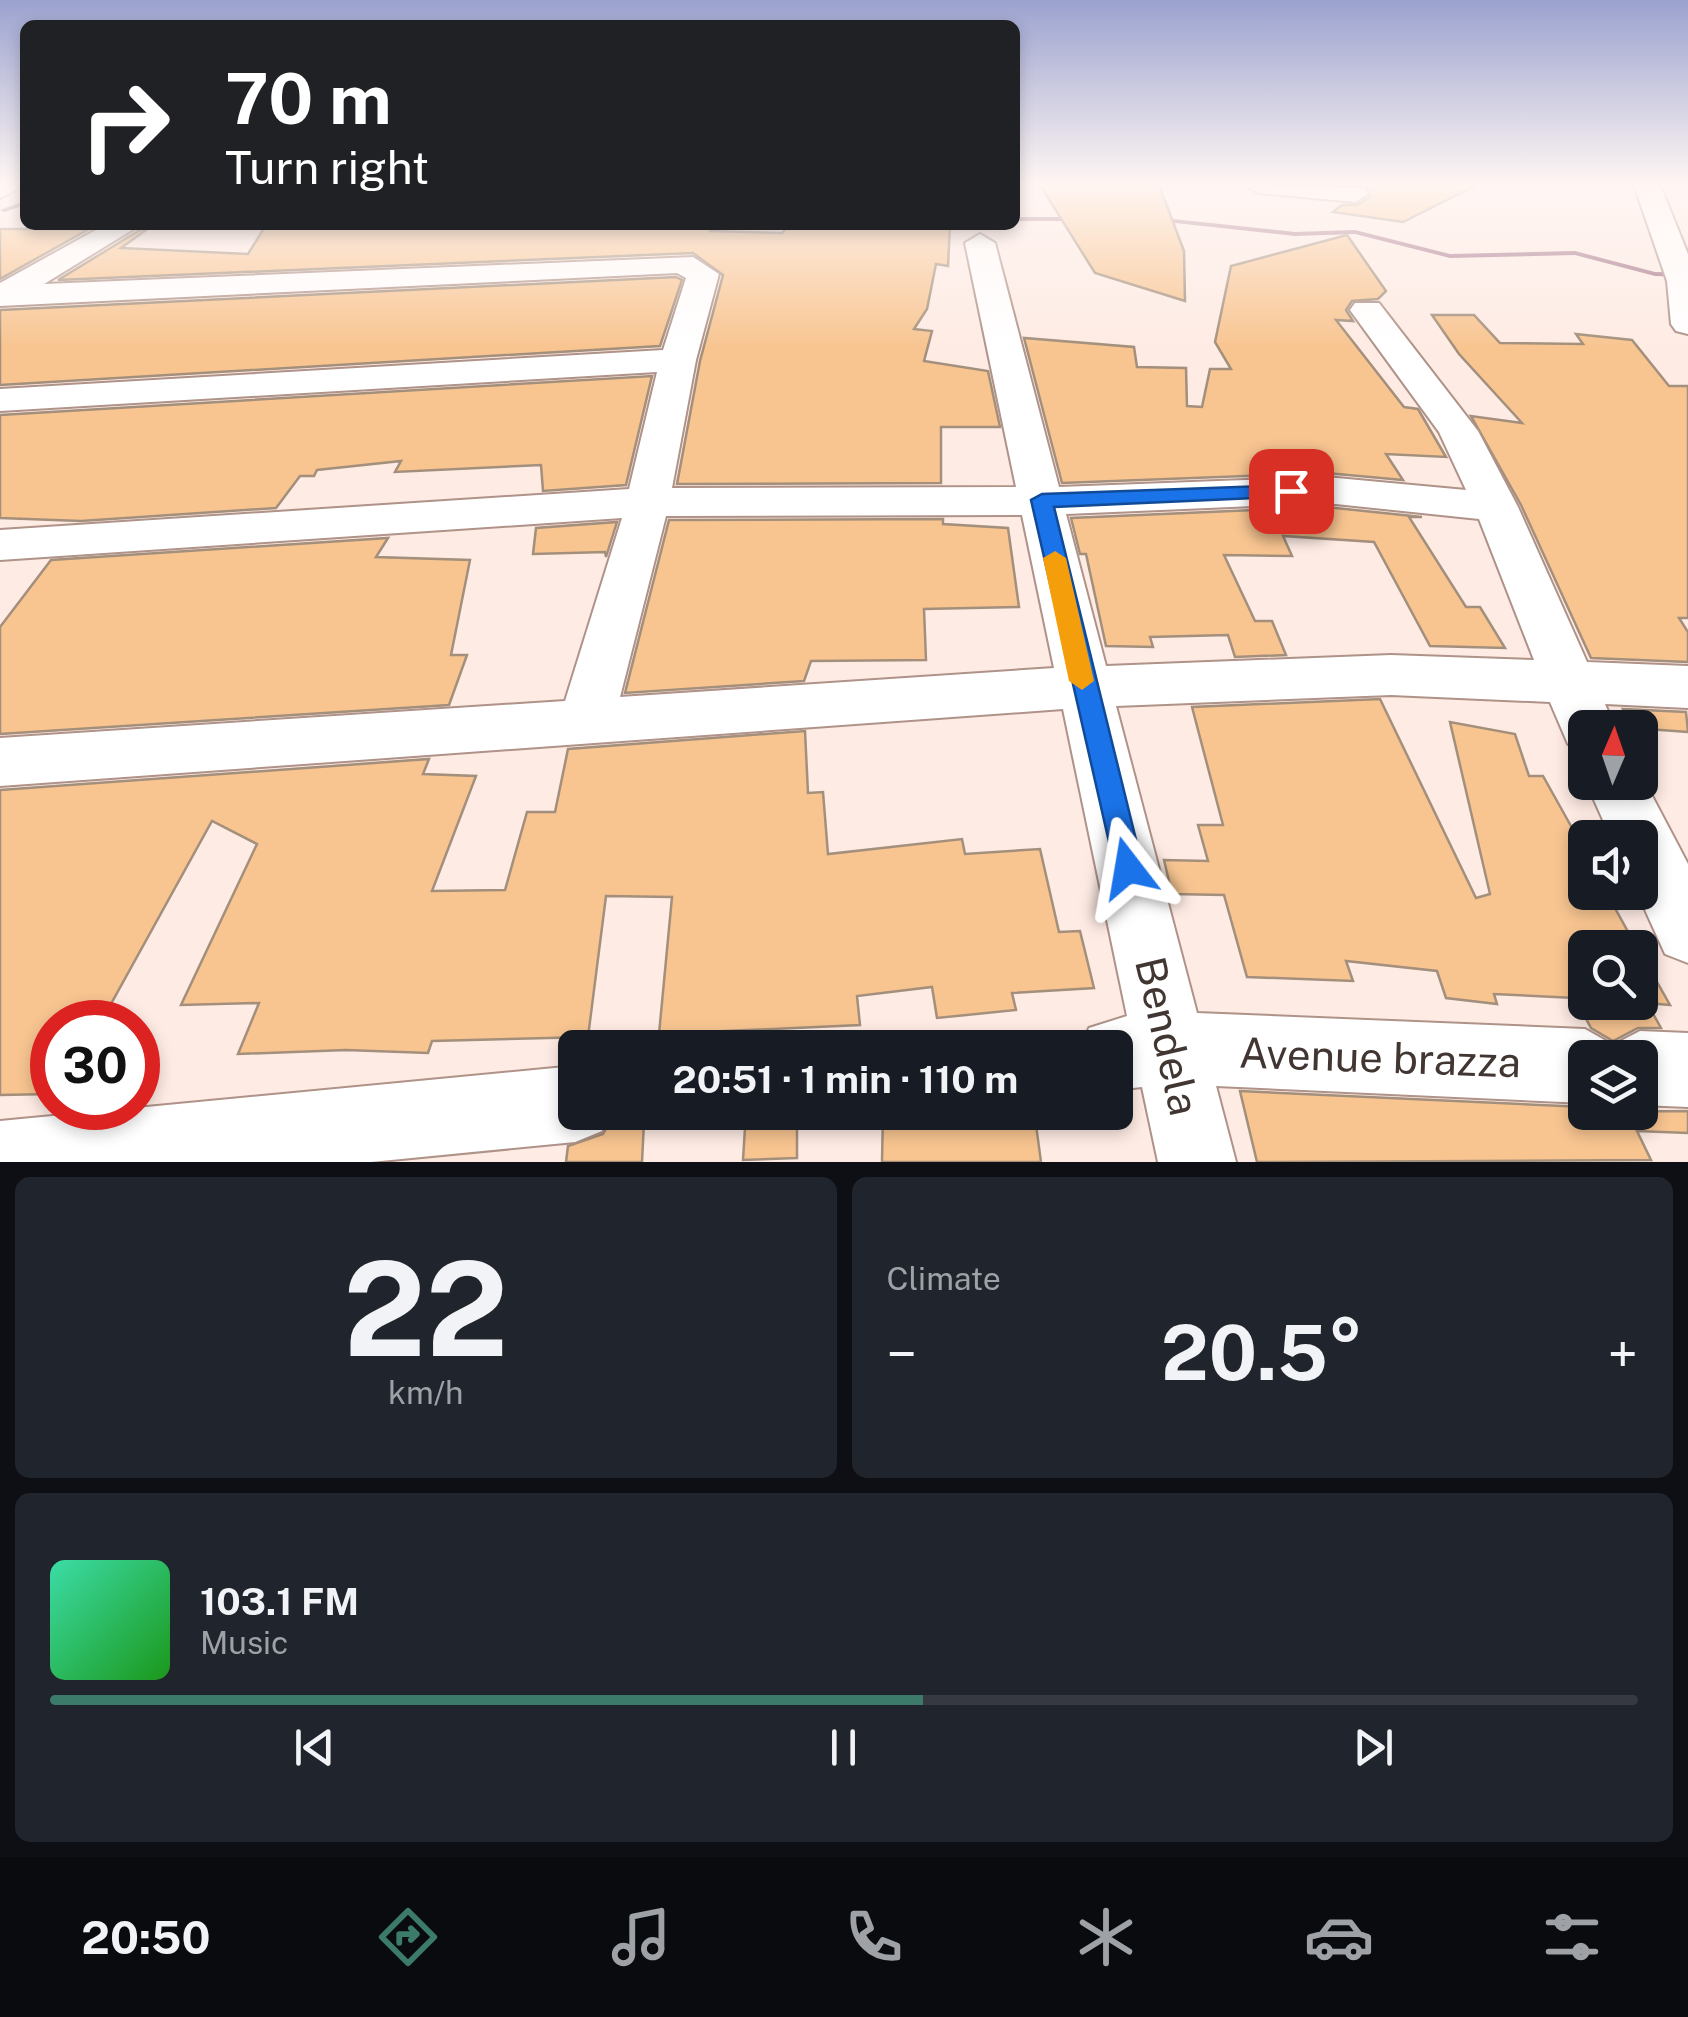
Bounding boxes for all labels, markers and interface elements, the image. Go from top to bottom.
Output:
text: 70 m [225,57,392,140]
icon: right [60,60,190,190]
text: Turn right [225,141,429,194]
pin [1249,449,1334,534]
icon: arrive [1264,464,1319,519]
north arrow [1568,710,1658,800]
map controls [1568,710,1658,1130]
position arrow [1076,816,1180,920]
button: sound [1568,820,1658,910]
button: search [1568,930,1658,1020]
street label: Bendela [1126,952,1210,1120]
speed limit sign: 30 [30,1000,160,1130]
street label: Avenue brazza [1238,1028,1522,1086]
button: layers [1568,1040,1658,1130]
text: 20:51 · 1 min · 110 m [673,1057,1018,1102]
text: 22 [343,1233,508,1385]
text: Climate [887,1260,1001,1297]
text: 20.5° [1161,1309,1363,1397]
text: − [887,1322,917,1386]
text: + [1607,1322,1638,1386]
text: km/h [388,1374,463,1411]
text: 103.1 FM [200,1579,359,1624]
text: Music [200,1624,288,1661]
icon: previous [287,1720,342,1775]
icon: pause [816,1720,871,1775]
icon: next [1346,1720,1401,1775]
icon: directions [373,1902,443,1972]
icon: music [606,1902,676,1972]
icon: phone [839,1902,909,1972]
icon: climate [1071,1902,1141,1972]
icon: car [1304,1902,1374,1972]
icon: filters [1537,1902,1607,1972]
text: 20:50 [81,1911,210,1964]

